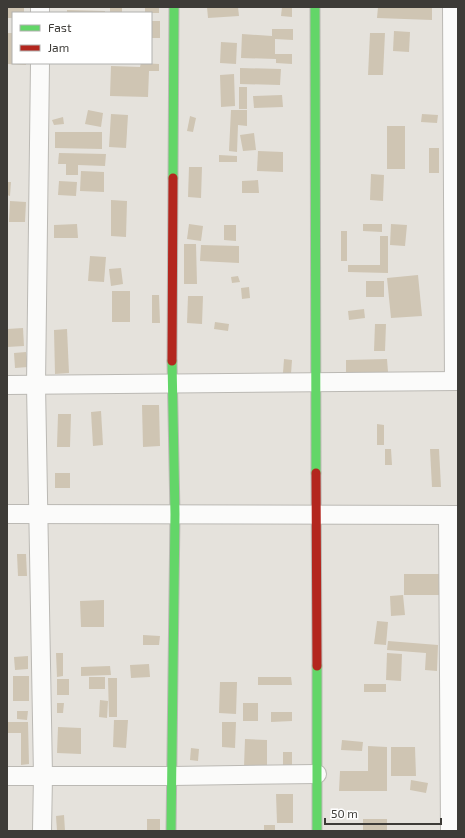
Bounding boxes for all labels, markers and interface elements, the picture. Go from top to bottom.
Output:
legend [12,12,152,64]
text: Fast [48,20,72,34]
text: Jam [48,40,69,54]
scale bar [325,800,441,826]
text: 50 m [331,806,358,820]

